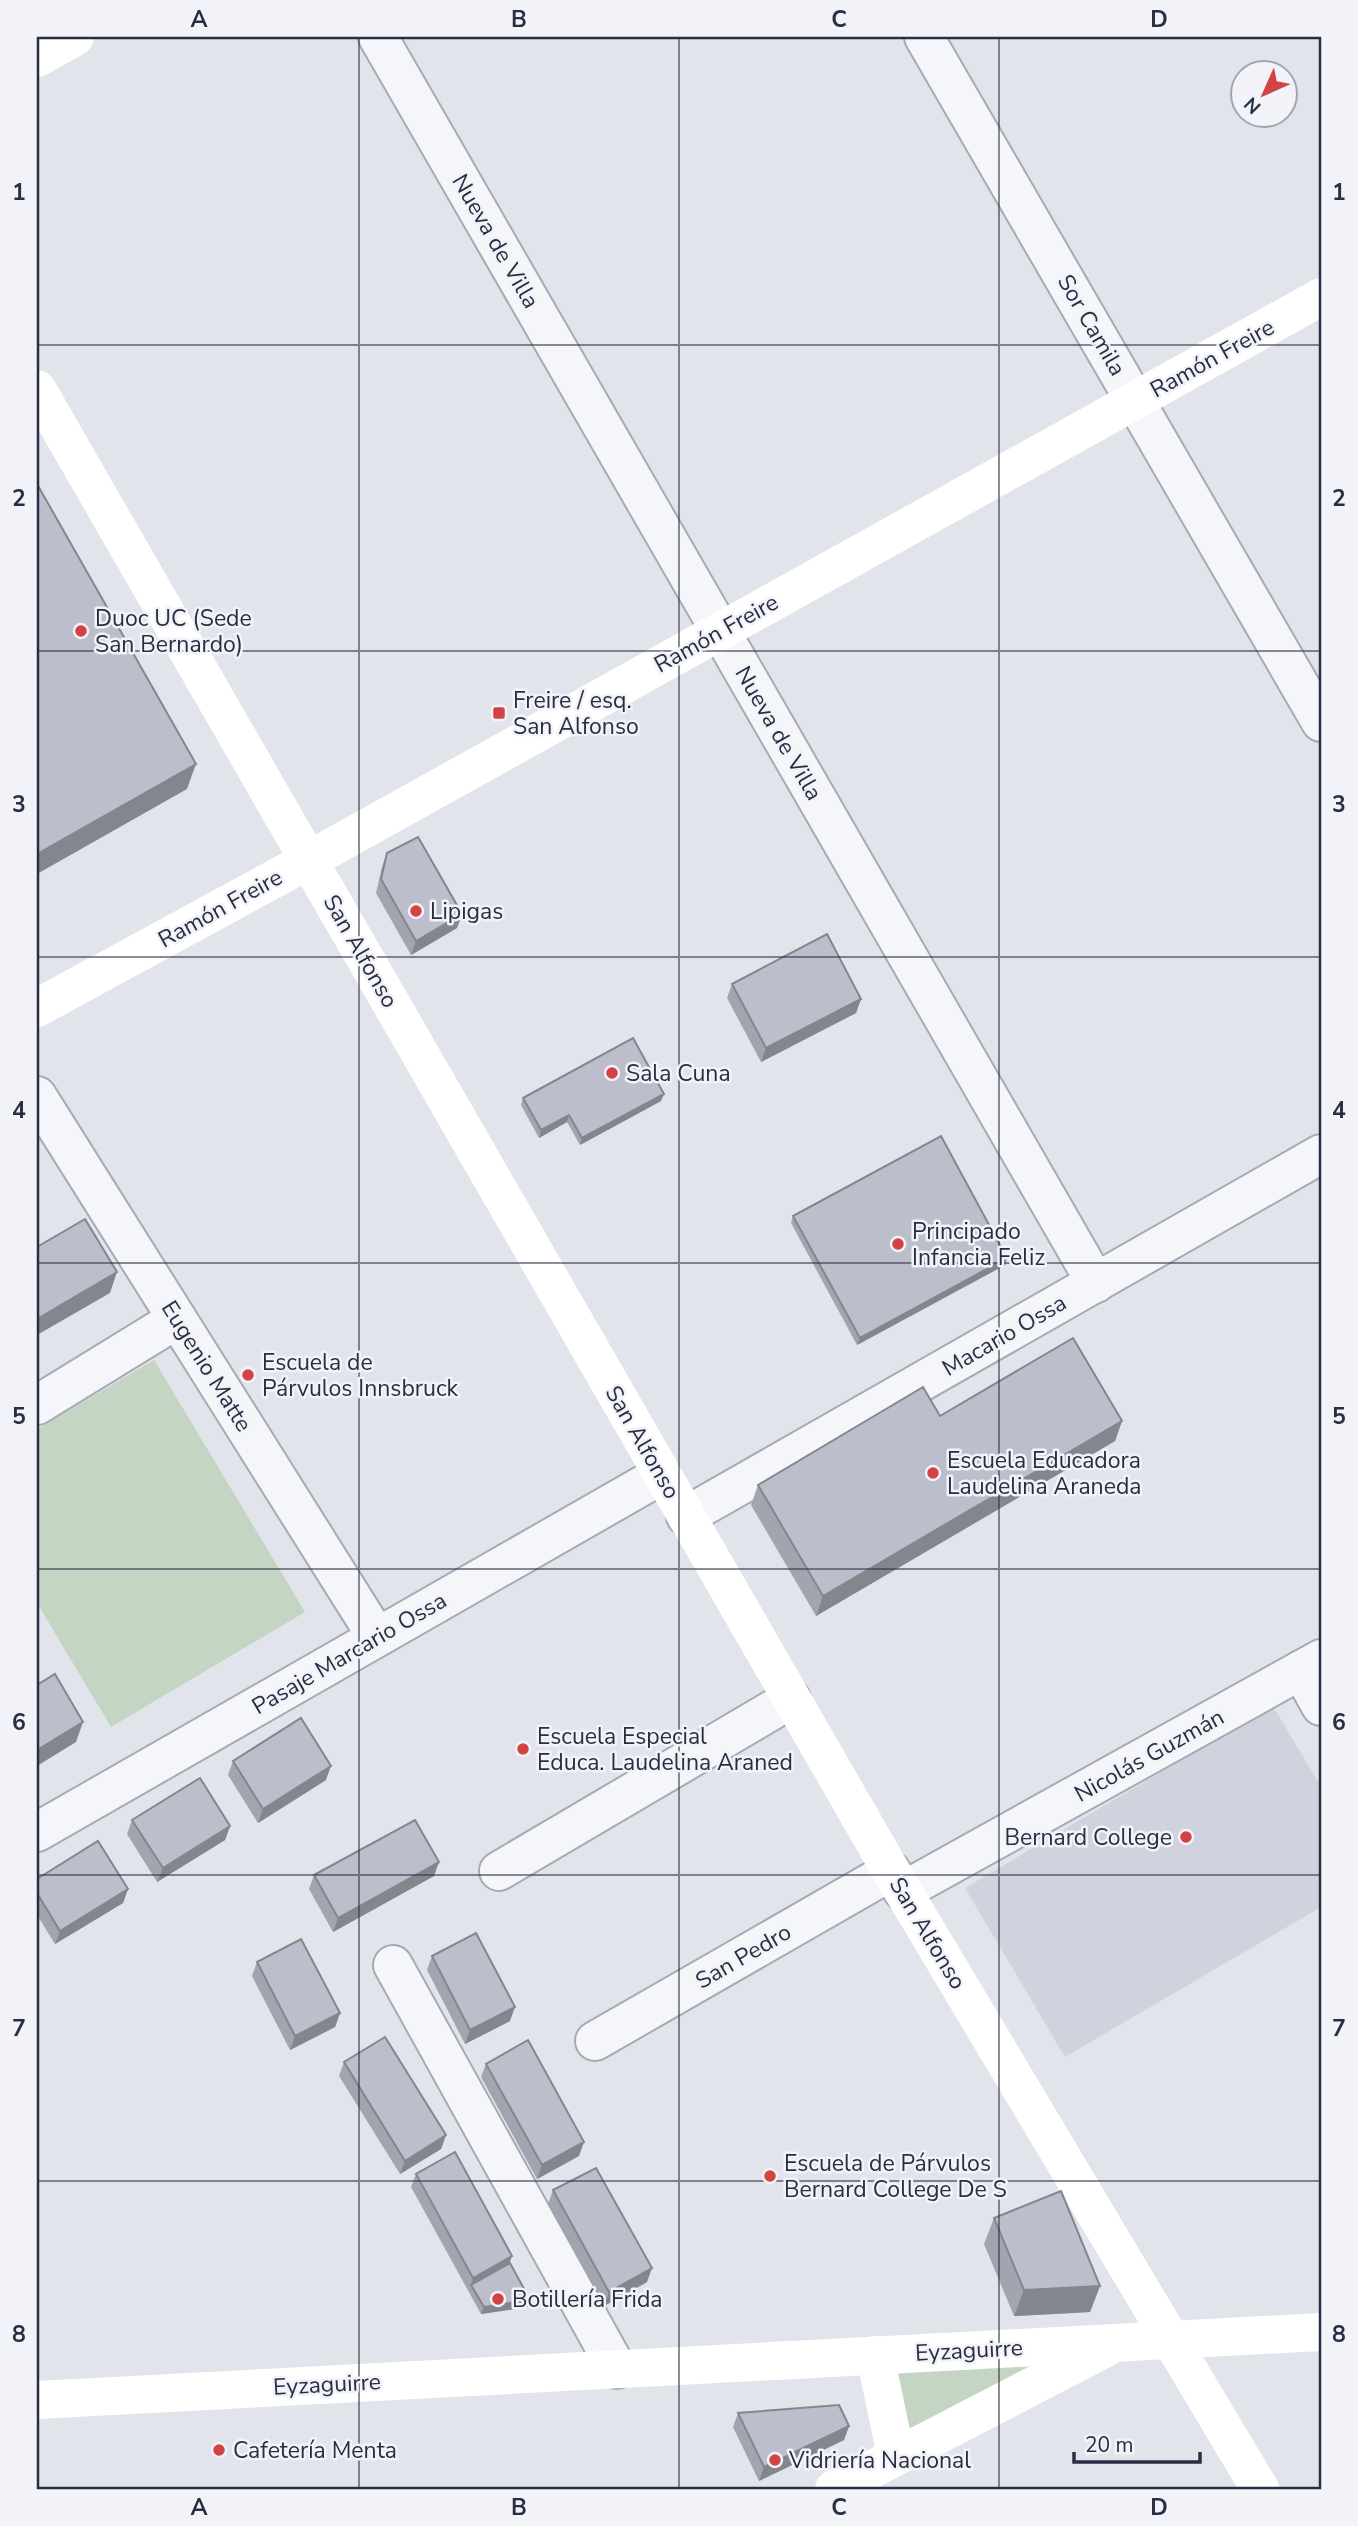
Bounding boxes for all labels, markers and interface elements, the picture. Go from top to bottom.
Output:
text: A [190,4,208,35]
text: B [511,4,527,35]
text: C [831,4,847,35]
text: D [1150,4,1168,35]
north arrow [1228,60,1298,130]
text: N [1238,91,1267,120]
street label: Nueva de Villa [445,168,547,314]
text: 1 [12,177,26,208]
text: 1 [1332,177,1346,208]
street label: Sor Camila [1050,269,1133,382]
street label: Ramón Freire [1145,312,1280,405]
text: 2 [12,483,26,514]
text: 2 [1332,483,1346,514]
street label: Ramón Freire [649,587,784,680]
place label: Duoc UC (Sede San Bernardo) [95,603,252,660]
marker: Duoc UC (Sede San Bernardo) [73,623,89,639]
street label: Nueva de Villa [728,660,830,806]
place label: Freire / esq. San Alfonso [513,685,639,742]
marker: Freire / esq. San Alfonso [491,705,507,721]
text: 3 [12,789,26,820]
text: 3 [1332,789,1346,820]
street label: Ramón Freire [153,862,288,955]
street label: San Alfonso [316,889,405,1013]
place label: Lipigas [430,896,503,927]
marker: Lipigas [408,903,424,919]
place label: Sala Cuna [626,1058,731,1089]
marker: Sala Cuna [604,1065,620,1081]
text: 4 [12,1095,26,1126]
text: 4 [1332,1095,1346,1126]
place label: Principado Infancia Feliz [912,1216,1045,1273]
marker: Principado Infancia Feliz [890,1236,906,1252]
street label: Macario Ossa [936,1287,1072,1384]
street label: Eugenio Matte [154,1295,259,1438]
place label: Escuela de Párvulos Innsbruck [262,1347,459,1404]
marker: Escuela de Párvulos Innsbruck [240,1367,256,1383]
street label: San Alfonso [598,1380,687,1504]
text: 5 [12,1401,26,1432]
text: 5 [1332,1401,1346,1432]
place label: Escuela Educadora Laudelina Araneda [947,1445,1142,1502]
marker: Escuela Educadora Laudelina Araneda [925,1465,941,1481]
street label: Pasaje Marcario Ossa [246,1585,452,1722]
street label: Nicolás Guzmán [1069,1701,1230,1809]
text: 6 [12,1707,26,1738]
text: 6 [1332,1707,1346,1738]
place label: Escuela Especial Educa. Laudelina Araned [537,1721,793,1778]
marker: Escuela Especial Educa. Laudelina Araned [515,1741,531,1757]
place label: Bernard College [1004,1822,1172,1853]
marker: Bernard College [1178,1829,1194,1845]
street label: San Alfonso [882,1871,973,1995]
street label: San Pedro [690,1917,797,1996]
text: 7 [12,2013,26,2044]
text: 7 [1332,2013,1346,2044]
place label: Escuela de Párvulos Bernard College De S [784,2148,1007,2205]
marker: Escuela de Párvulos Bernard College De S [762,2168,778,2184]
place label: Botillería Frida [512,2284,663,2315]
marker: Botillería Frida [490,2291,506,2307]
text: 8 [12,2319,26,2350]
text: 8 [1332,2319,1346,2350]
street label: Eyzaguirre [914,2332,1024,2369]
street label: Eyzaguirre [272,2366,382,2403]
scale bar [1074,2421,1200,2465]
text: 20 m [1085,2431,1134,2459]
place label: Cafetería Menta [233,2435,397,2466]
marker: Cafetería Menta [211,2442,227,2458]
place label: Vidriería Nacional [788,2445,971,2476]
marker: Vidriería Nacional [767,2452,783,2468]
text: A [190,2492,208,2523]
text: B [511,2492,527,2523]
text: C [831,2492,847,2523]
text: D [1150,2492,1168,2523]

